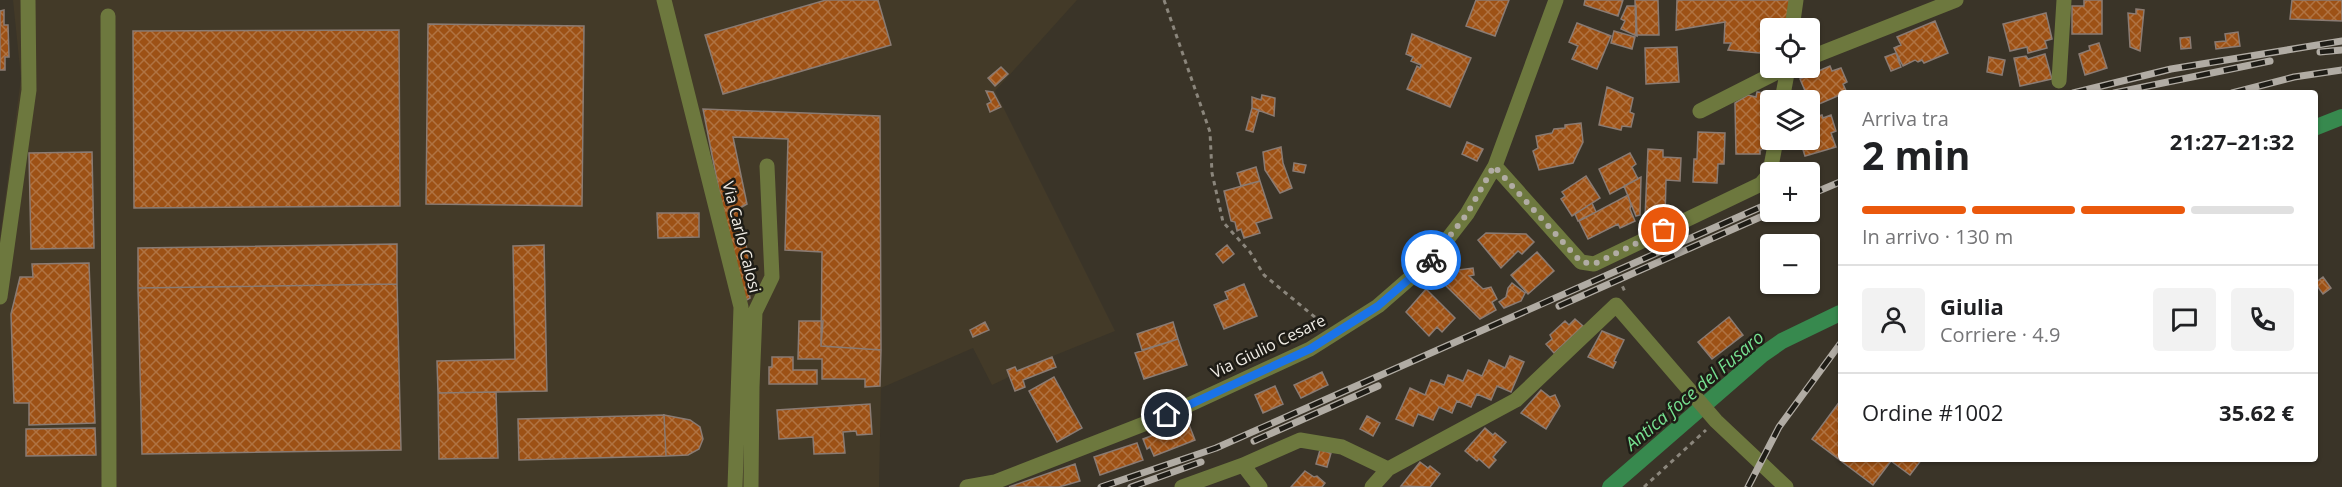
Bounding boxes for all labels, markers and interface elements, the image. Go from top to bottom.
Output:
map controls [1760,18,1820,294]
button: locate [1760,18,1820,78]
button: layers [1760,90,1820,150]
text: Arriva tra [1862,105,1949,132]
text: 21:27–21:32 [2170,126,2294,156]
text: 2 min [1862,128,1970,181]
button: + [1760,162,1820,222]
street label: Via Carlo Calosi [718,179,766,295]
pin [1638,204,1689,255]
icon: bag [1647,213,1680,246]
text: In arrivo · 130 m [1862,223,2013,250]
courier [1401,230,1461,290]
button: − [1760,234,1820,294]
icon: bike [1415,244,1448,277]
button: person [1862,288,1925,351]
button: chat [2153,288,2216,351]
button: phone [2231,288,2294,351]
text: Giulia [1940,291,2004,321]
street label: Via Giulio Cesare [1207,309,1329,383]
text: Corriere · 4.9 [1940,321,2060,348]
water label: Antica foce del Fusaro [1618,325,1768,456]
pin [1141,389,1192,440]
text: Ordine #1002 [1862,397,2003,427]
text: 35.62 € [2219,397,2294,427]
icon: home [1150,398,1183,431]

